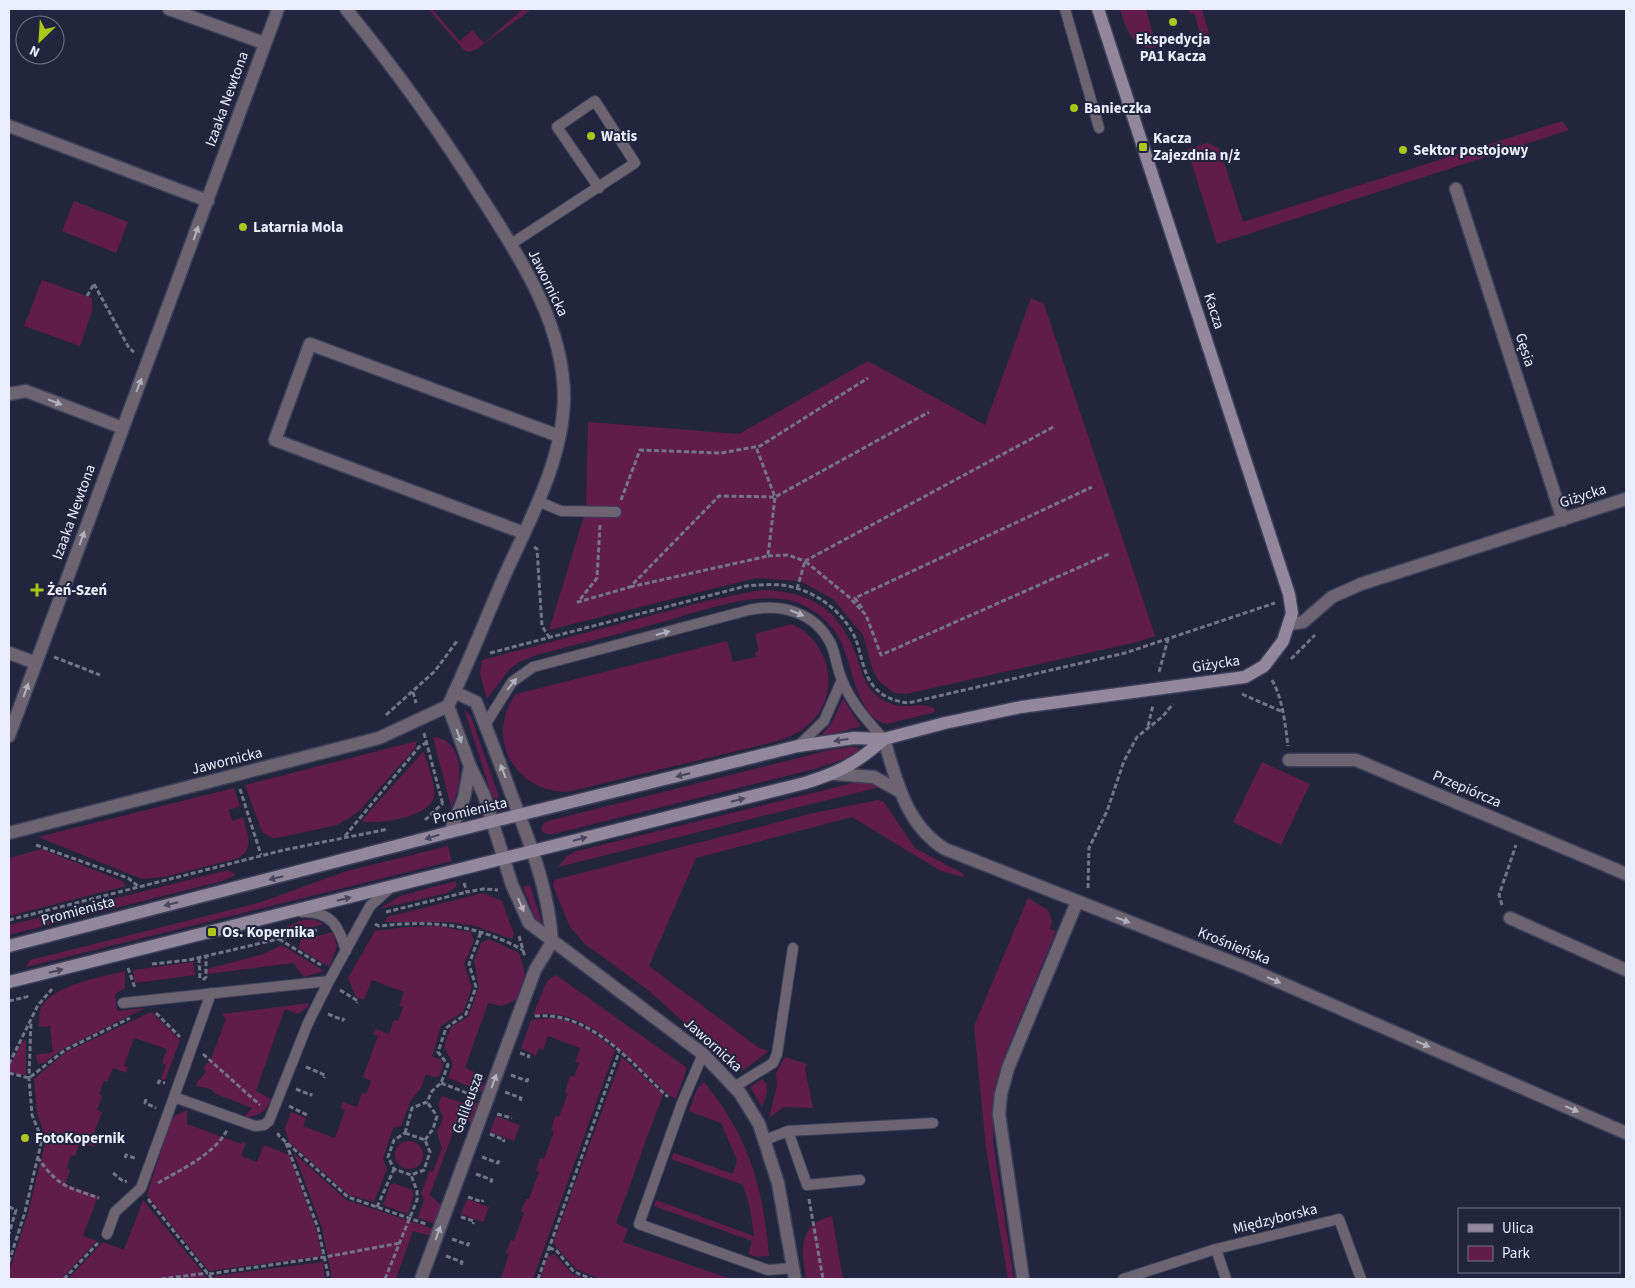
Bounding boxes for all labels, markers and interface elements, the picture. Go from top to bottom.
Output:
north arrow [15,15,65,65]
marker: Ekspedycja PA1 Kacza [1167,16,1179,28]
place label: Ekspedycja PA1 Kacza [1136,29,1211,67]
text: N [26,40,43,62]
street label: Izaaka Newtona [200,49,254,149]
place label: Banieczka [1084,98,1151,119]
marker: Banieczka [1068,102,1080,114]
place label: Watis [601,126,638,147]
place label: Kacza Zajezdnia n/ż [1153,128,1240,166]
marker: Watis [585,130,597,142]
place label: Sektor postojowy [1413,140,1529,161]
marker: Kacza Zajezdnia n/ż [1137,141,1149,153]
marker: Sektor postojowy [1397,144,1409,156]
place label: Latarnia Mola [253,217,343,238]
marker: Latarnia Mola [237,221,249,233]
one-way arrow [192,225,200,240]
street label: Jawornicka [523,246,573,320]
street label: Kacza [1198,290,1230,332]
street label: Gęsia [1510,330,1540,370]
one-way arrow [136,378,143,393]
one-way arrow [48,398,63,406]
street label: Izaaka Newtona [47,462,101,562]
street label: Giżycka [1557,479,1609,513]
one-way arrow [79,530,86,545]
place label: Żeń-Szeń [47,580,107,601]
marker: Żeń-Szeń [31,584,43,596]
one-way arrow [790,609,804,617]
one-way arrow [656,629,671,637]
street label: Giżycka [1191,650,1241,678]
one-way arrow [506,678,517,691]
one-way arrow [22,682,30,697]
one-way arrow [455,729,463,744]
one-way arrow [833,736,849,744]
street label: Jawornicka [189,742,265,780]
one-way arrow [499,763,507,778]
street label: Przepiórcza [1429,765,1505,813]
one-way arrow [676,771,691,779]
street label: Promienista [431,792,509,830]
one-way arrow [730,795,745,803]
one-way arrow [424,834,439,842]
one-way arrow [573,835,588,843]
one-way arrow [268,874,284,882]
street label: Promienista [39,891,117,931]
one-way arrow [337,895,352,903]
one-way arrow [517,897,525,912]
one-way arrow [164,901,179,909]
one-way arrow [1116,916,1131,924]
place label: Os. Kopernika [222,922,315,943]
street label: Krośnieńska [1194,922,1274,970]
marker: Os. Kopernika [206,926,218,938]
one-way arrow [49,967,64,975]
one-way arrow [1267,976,1281,984]
street label: Jawornicka [679,1013,747,1077]
one-way arrow [1416,1041,1430,1049]
street label: Galileusza [447,1070,489,1136]
one-way arrow [490,1073,498,1088]
one-way arrow [1565,1106,1579,1114]
place label: FotoKopernik [35,1128,126,1149]
marker: FotoKopernik [19,1132,31,1144]
street label: Międzyborska [1231,1198,1319,1240]
legend [1458,1208,1620,1273]
text: Ulica [1502,1218,1533,1239]
one-way arrow [435,1226,442,1241]
text: Park [1502,1243,1531,1264]

